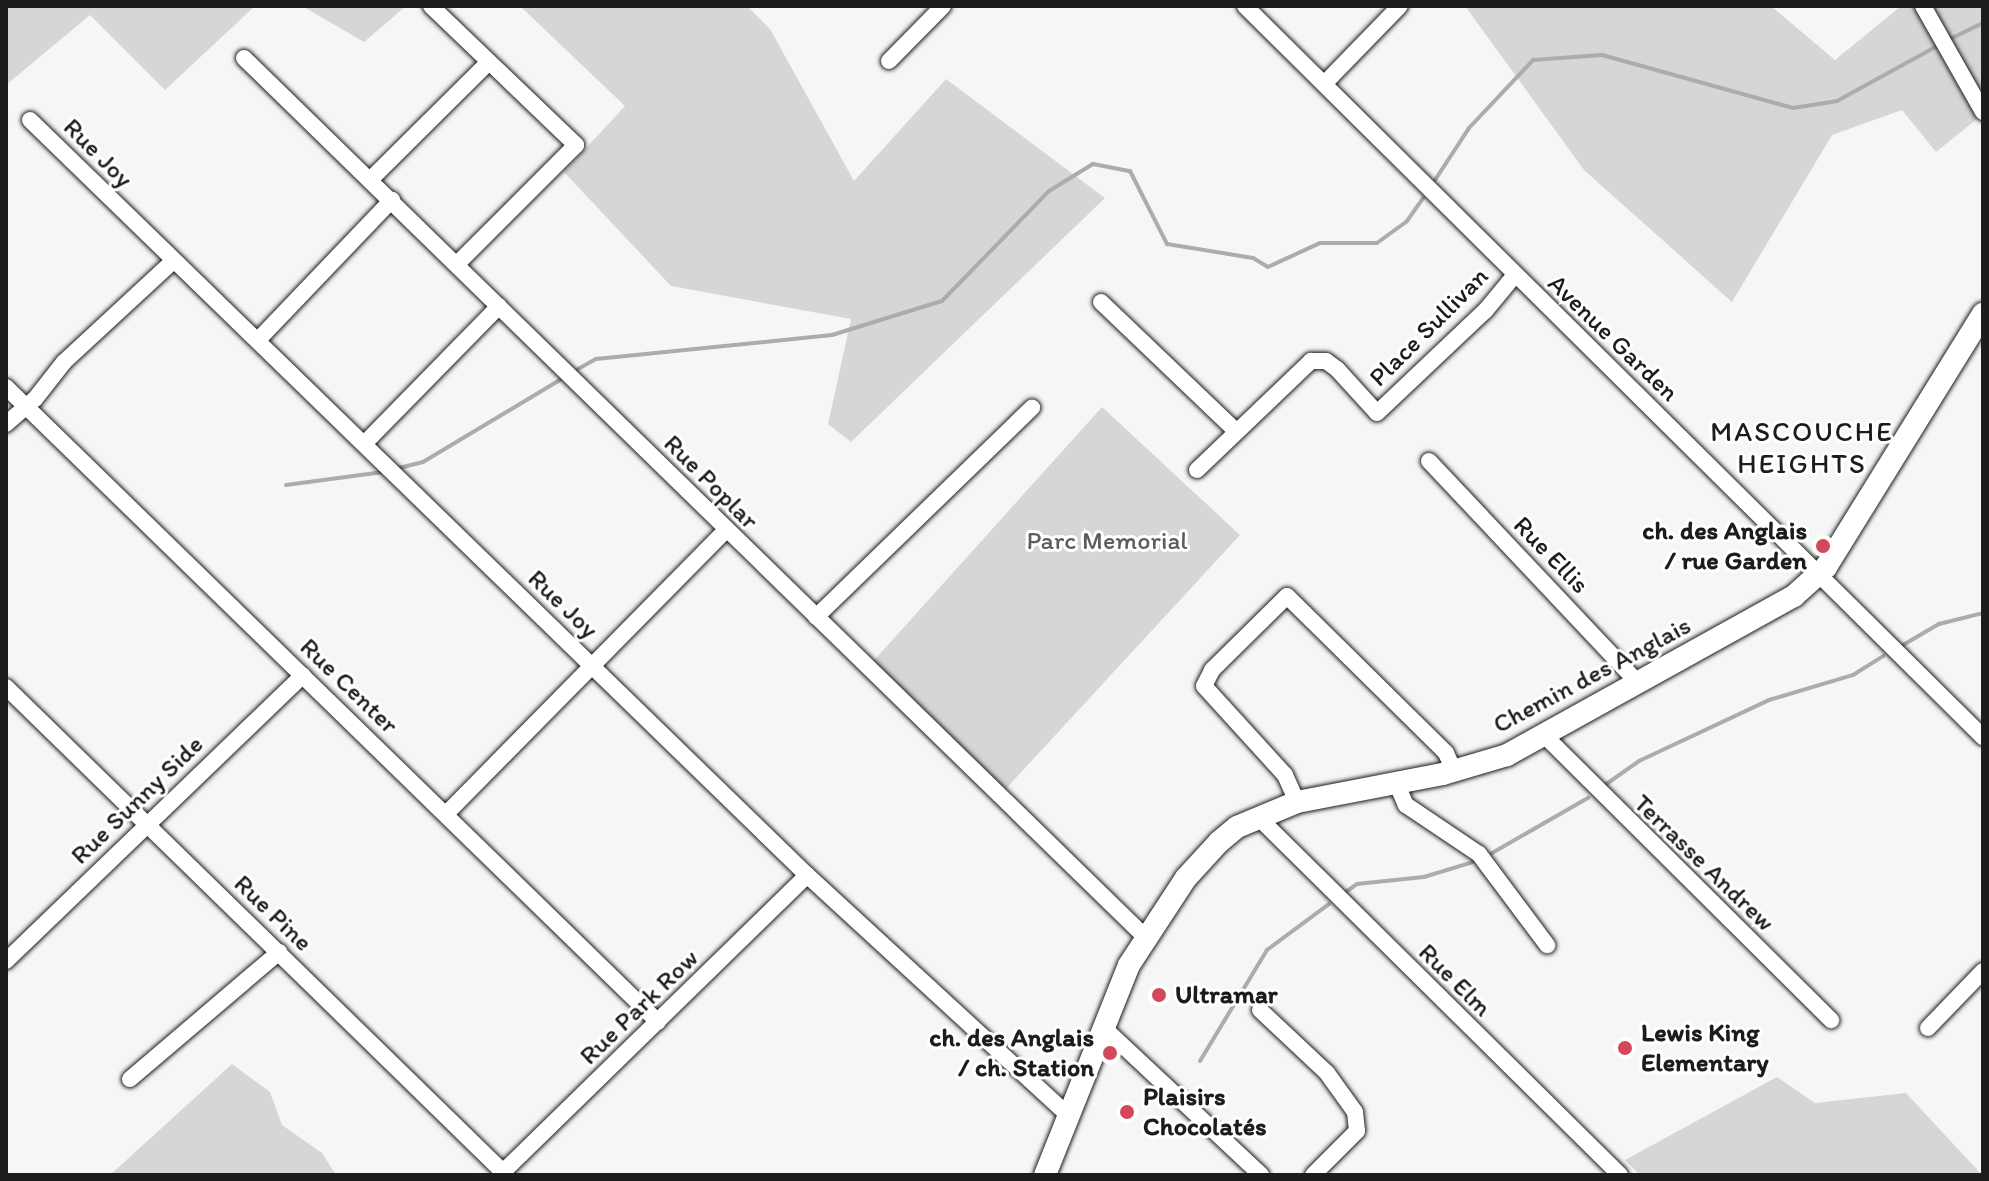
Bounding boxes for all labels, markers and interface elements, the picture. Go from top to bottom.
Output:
street label: Rue Joy [57,112,139,194]
street label: Place Sullivan [1363,261,1495,393]
street label: Avenue Garden [1541,268,1685,408]
district label: MASCOUCHE HEIGHTS [1710,414,1894,480]
street label: Rue Poplar [658,429,764,535]
street label: Rue Ellis [1507,510,1595,600]
place label: ch. des Anglais / rue Garden [1642,515,1807,576]
park label: Parc Memorial [1027,525,1187,557]
marker: ch. des Anglais / rue Garden [1814,537,1832,555]
street label: Rue Joy [521,563,605,645]
street label: Chemin des Anglais [1488,610,1696,740]
street label: Rue Center [293,632,405,740]
street label: Rue Sunny Side [64,729,210,871]
street label: Terrasse Andrew [1627,788,1781,938]
street label: Rue Pine [227,868,319,958]
street label: Rue Elm [1412,937,1498,1023]
street label: Rue Park Row [574,943,704,1071]
place label: Ultramar [1175,979,1278,1011]
marker: Ultramar [1150,986,1168,1004]
place label: Lewis King Elementary [1641,1017,1769,1078]
place label: ch. des Anglais / ch. Station [929,1022,1094,1084]
marker: Lewis King Elementary [1616,1039,1634,1057]
marker: ch. des Anglais / ch. Station [1101,1044,1119,1062]
place label: Plaisirs Chocolatés [1143,1081,1267,1142]
marker: Plaisirs Chocolatés [1118,1103,1136,1121]

